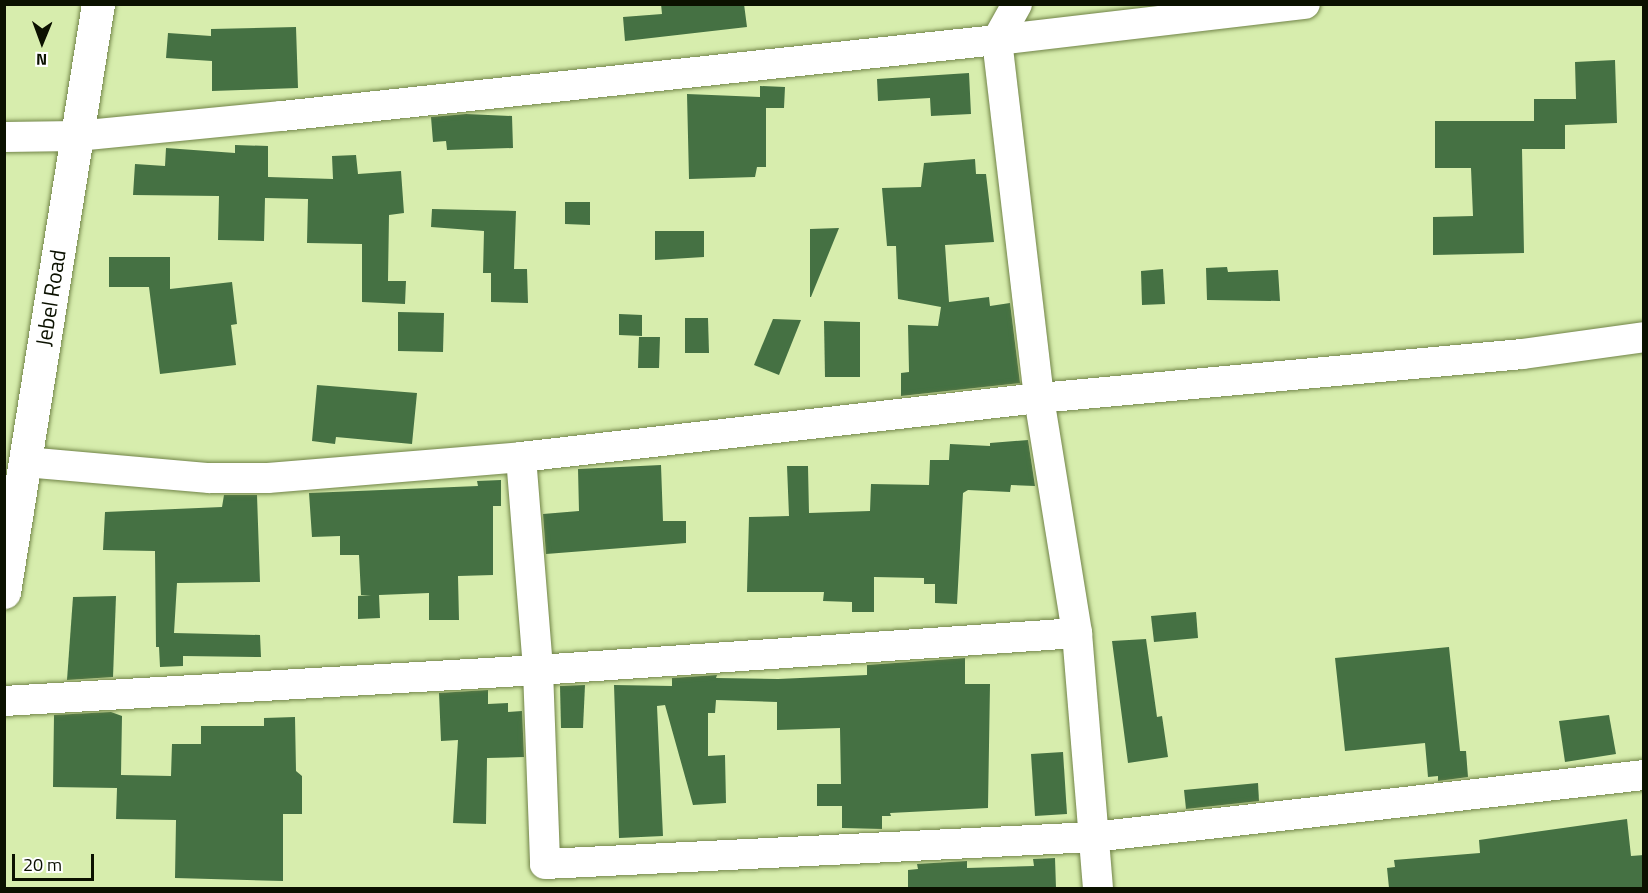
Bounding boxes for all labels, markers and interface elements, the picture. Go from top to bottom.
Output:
north arrow [12,12,72,72]
text: N [36,48,47,72]
street label: Jebel Road [30,248,72,348]
scale bar [15,842,98,880]
text: 20 m [23,851,62,878]

